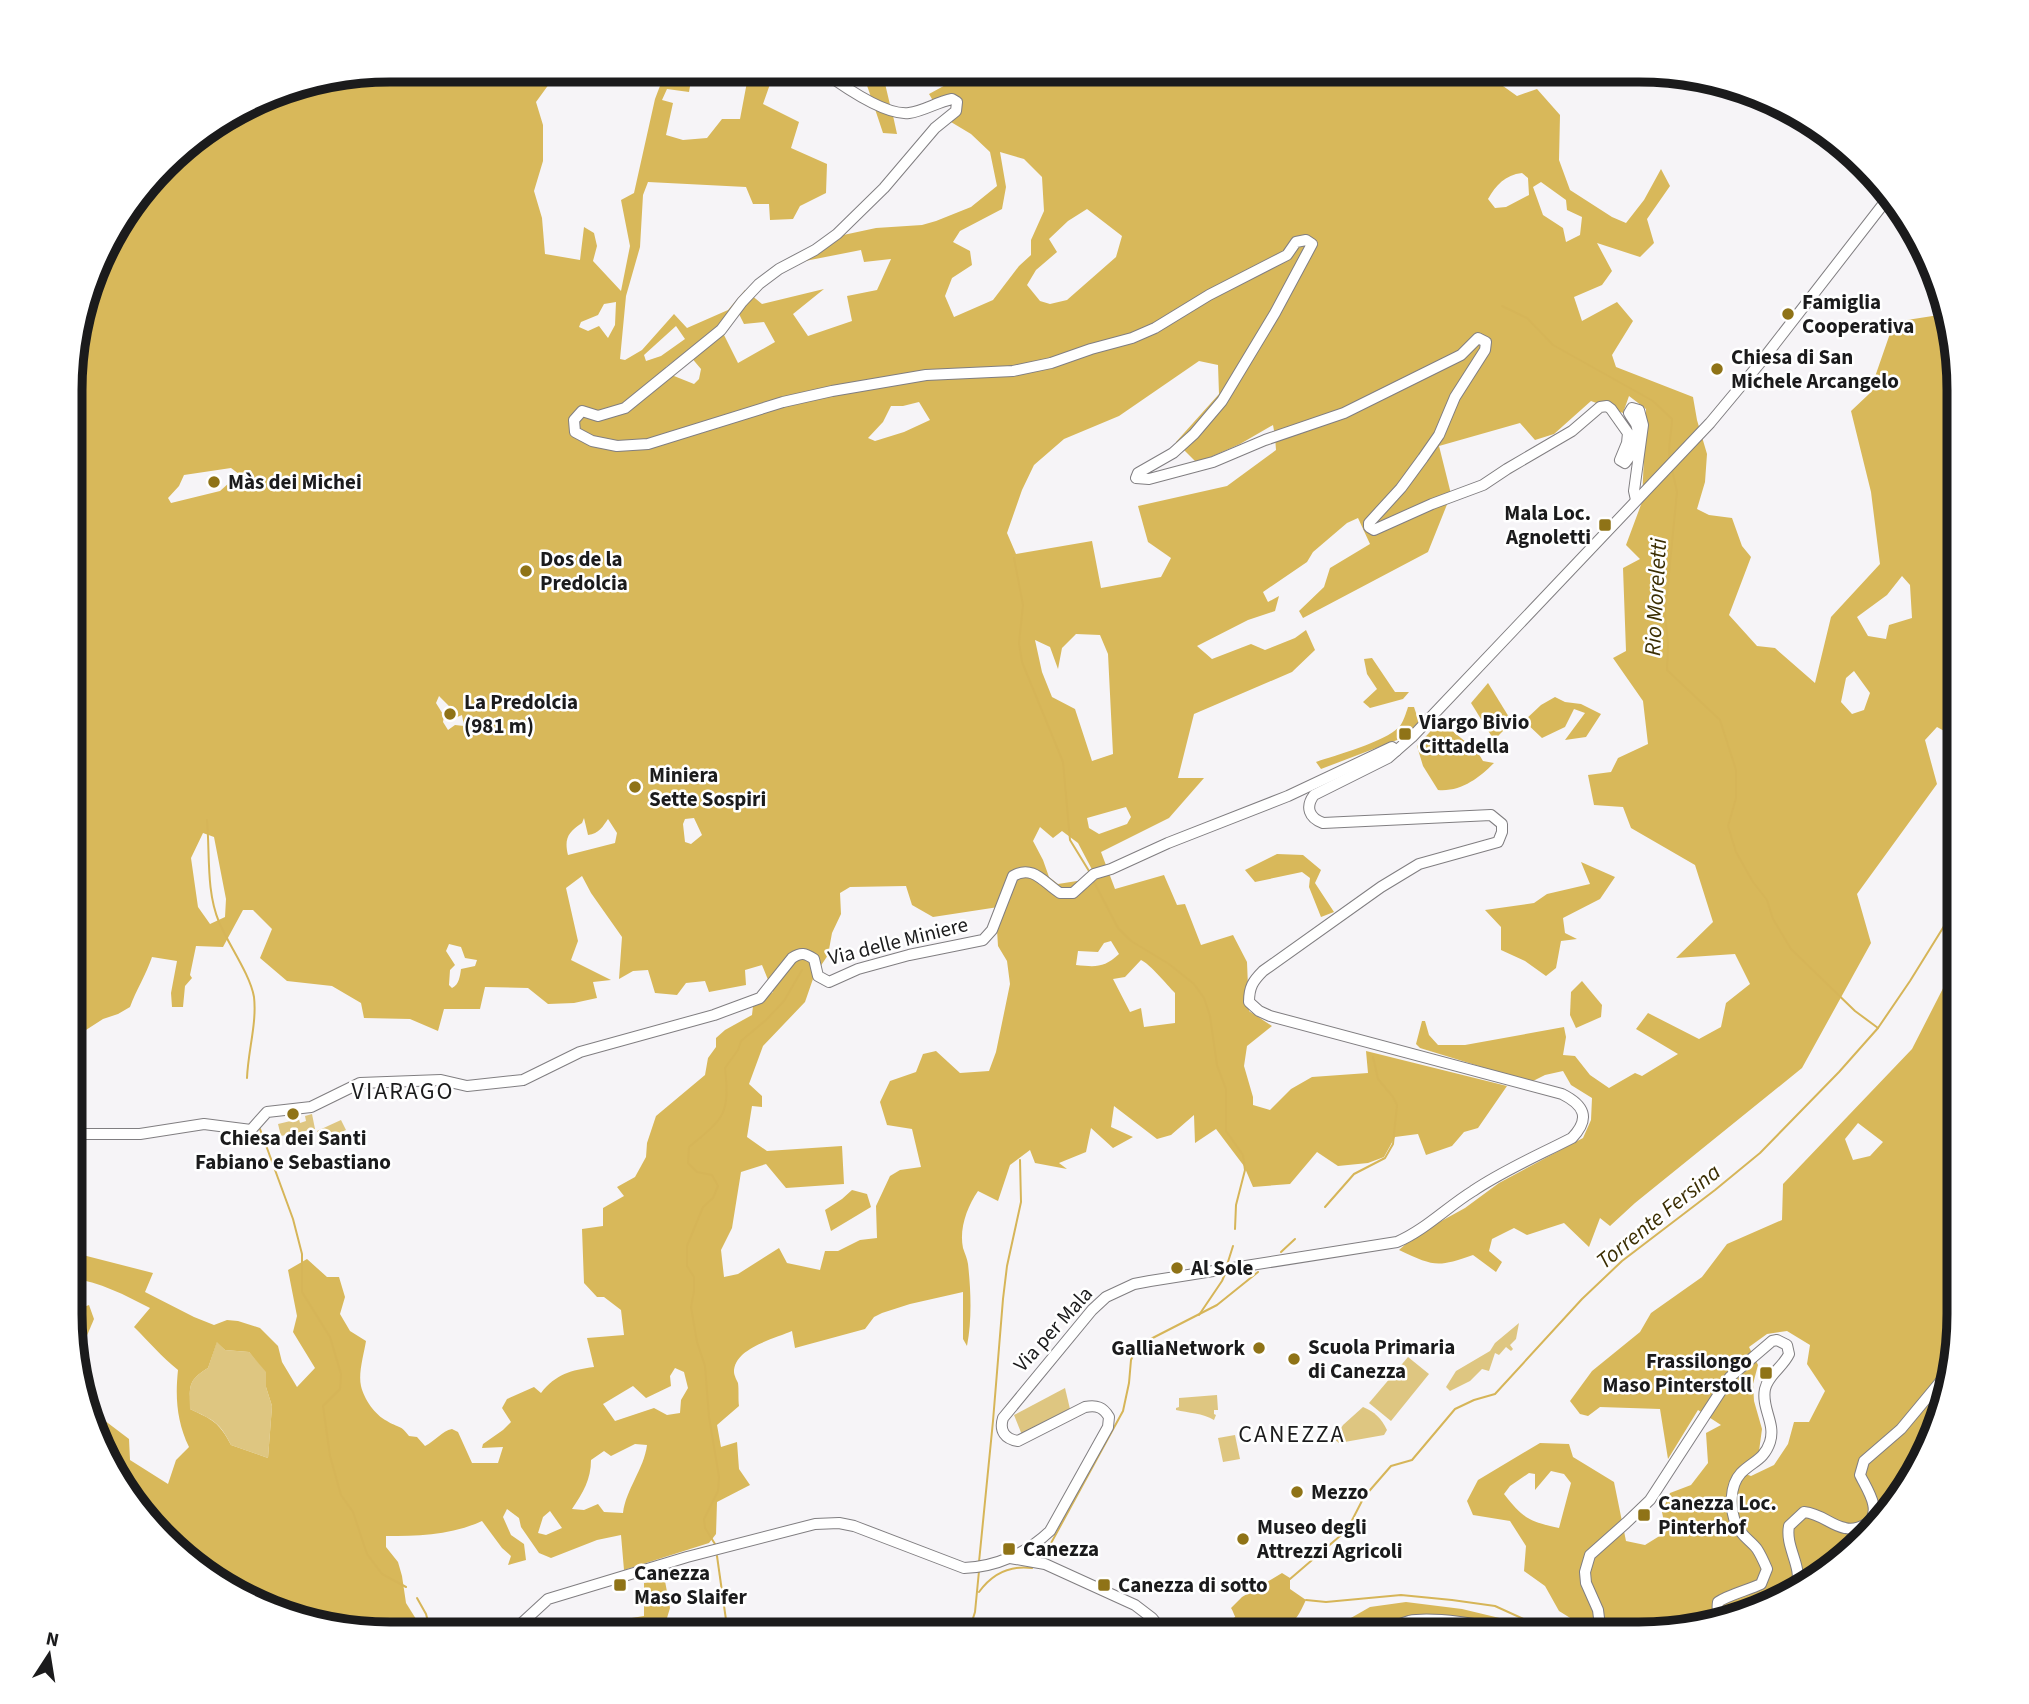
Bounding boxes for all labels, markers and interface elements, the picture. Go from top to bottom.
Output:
place label: Famiglia Cooperativa [1802,287,1914,341]
marker: Famiglia Cooperativa [1780,306,1796,322]
place label: Chiesa di San Michele Arcangelo [1731,342,1899,396]
marker: Chiesa di San Michele Arcangelo [1709,361,1725,377]
place label: Màs dei Michei [228,467,362,497]
marker: Màs dei Michei [206,474,222,490]
place label: Mala Loc. Agnoletti [1504,498,1591,552]
marker: Mala Loc. Agnoletti [1597,517,1613,533]
water label: Rio Moreletti [1636,537,1675,657]
place label: Dos de la Predolcia [540,544,628,598]
marker: Dos de la Predolcia [518,563,534,579]
place label: La Predolcia (981 m) [464,687,578,741]
marker: La Predolcia (981 m) [442,706,458,722]
place label: Viargo Bivio Cittadella [1418,707,1529,761]
marker: Viargo Bivio Cittadella [1397,726,1413,742]
place label: Miniera Sette Sospiri [649,760,766,814]
marker: Miniera Sette Sospiri [627,779,643,795]
street label: Via delle Miniere [825,909,971,973]
district label: VIARAGO [352,1074,454,1109]
marker: Chiesa dei Santi Fabiano e Sebastiano [285,1106,301,1122]
place label: Chiesa dei Santi Fabiano e Sebastiano [195,1123,391,1177]
water label: Torrente Fersina [1589,1156,1728,1277]
place label: Al Sole [1190,1253,1254,1283]
marker: Al Sole [1169,1260,1185,1276]
street label: Via per Mala [1006,1280,1100,1378]
place label: Scuola Primaria di Canezza [1308,1332,1455,1386]
place label: GalliaNetwork [1111,1333,1245,1363]
marker: GalliaNetwork [1251,1340,1267,1356]
place label: Frassilongo Maso Pinterstoll [1603,1346,1752,1400]
marker: Scuola Primaria di Canezza [1286,1351,1302,1367]
marker: Frassilongo Maso Pinterstoll [1758,1365,1774,1381]
district label: CANEZZA [1238,1417,1346,1452]
place label: Mezzo [1311,1477,1369,1507]
marker: Mezzo [1289,1484,1305,1500]
place label: Canezza Loc. Pinterhof [1658,1488,1777,1542]
marker: Canezza Loc. Pinterhof [1636,1507,1652,1523]
place label: Museo degli Attrezzi Agricoli [1256,1512,1403,1566]
marker: Museo degli Attrezzi Agricoli [1235,1531,1251,1547]
place label: Canezza [1023,1534,1099,1564]
marker: Canezza [1001,1541,1017,1557]
place label: Canezza Maso Slaifer [634,1558,748,1612]
place label: Canezza di sotto [1118,1570,1268,1600]
marker: Canezza Maso Slaifer [612,1577,628,1593]
marker: Canezza di sotto [1096,1577,1112,1593]
north arrow [14,1620,84,1690]
text: N [43,1625,61,1654]

